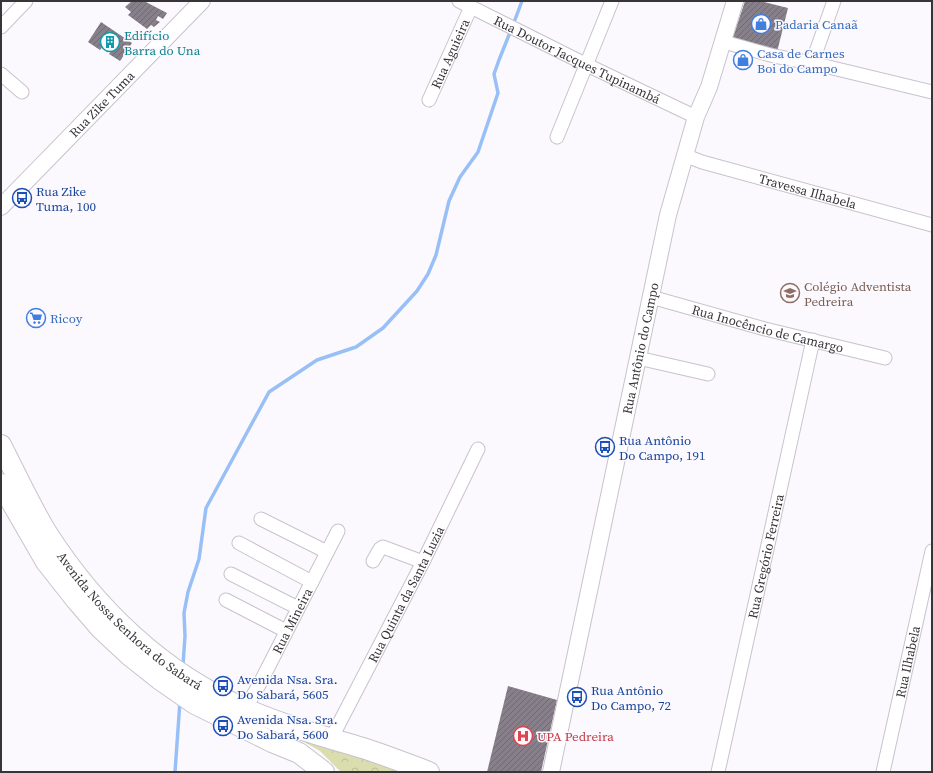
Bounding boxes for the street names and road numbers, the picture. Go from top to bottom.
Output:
street label: Rua Doutor Jacques Tupinambá [491,12,664,108]
street label: Rua Aguieira [427,16,474,91]
street label: Rua Zike Tuma [66,67,138,141]
street label: Travessa Ilhabela [757,170,859,213]
street label: Rua Antônio do Campo [618,281,663,416]
street label: Rua Inocêncio de Camargo [690,301,845,357]
street label: Rua Gregório Ferreira [744,492,788,620]
street label: Rua Quinta da Santa Luzia [364,523,448,666]
street label: Avenida Nossa Senhora do Sabará [53,548,206,694]
street label: Rua Mineira [269,585,316,657]
street label: Rua Ilhabela [892,624,924,699]

